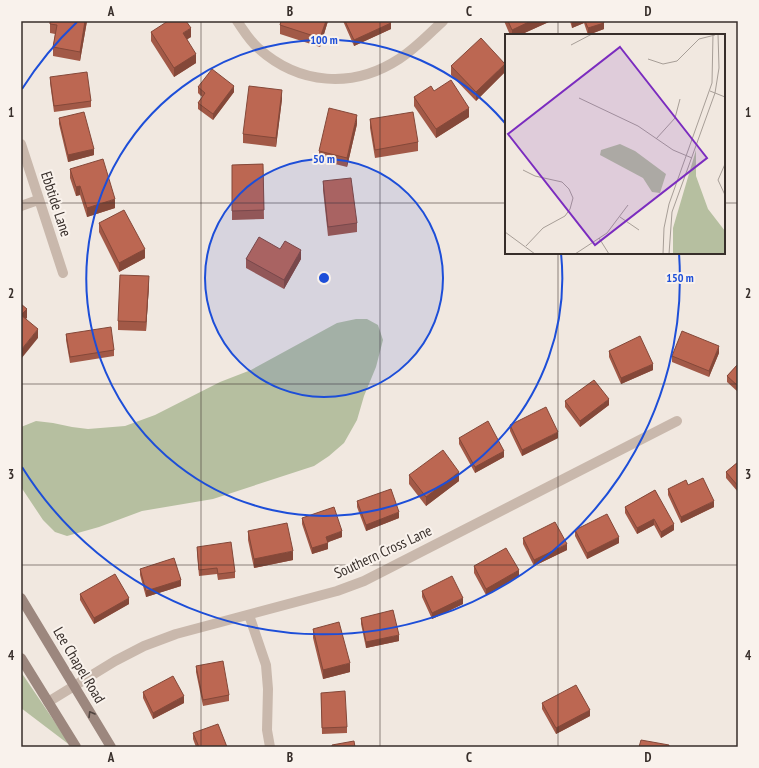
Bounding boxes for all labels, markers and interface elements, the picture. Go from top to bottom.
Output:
text: A [107,3,115,20]
text: B [287,3,293,20]
text: C [466,3,472,20]
text: D [645,3,652,20]
text: 100 m [310,32,338,47]
inset map [505,34,725,254]
text: 1 [8,104,14,121]
text: 1 [745,104,751,121]
text: 50 m [313,151,335,166]
street label: Ebbtide Lane [37,169,76,239]
text: 150 m [666,270,694,285]
centre of rings [317,271,331,285]
text: 2 [8,285,14,302]
text: 2 [745,285,751,302]
text: 3 [8,466,14,483]
text: 3 [745,466,751,483]
street label: Southern Cross Lane [331,521,435,582]
street label: Lee Chapel Road [49,623,110,706]
text: 4 [8,647,15,664]
text: 4 [745,647,752,664]
one-way arrow [88,711,96,718]
text: A [107,749,115,766]
text: B [287,749,293,766]
text: C [466,749,472,766]
text: D [645,749,652,766]

